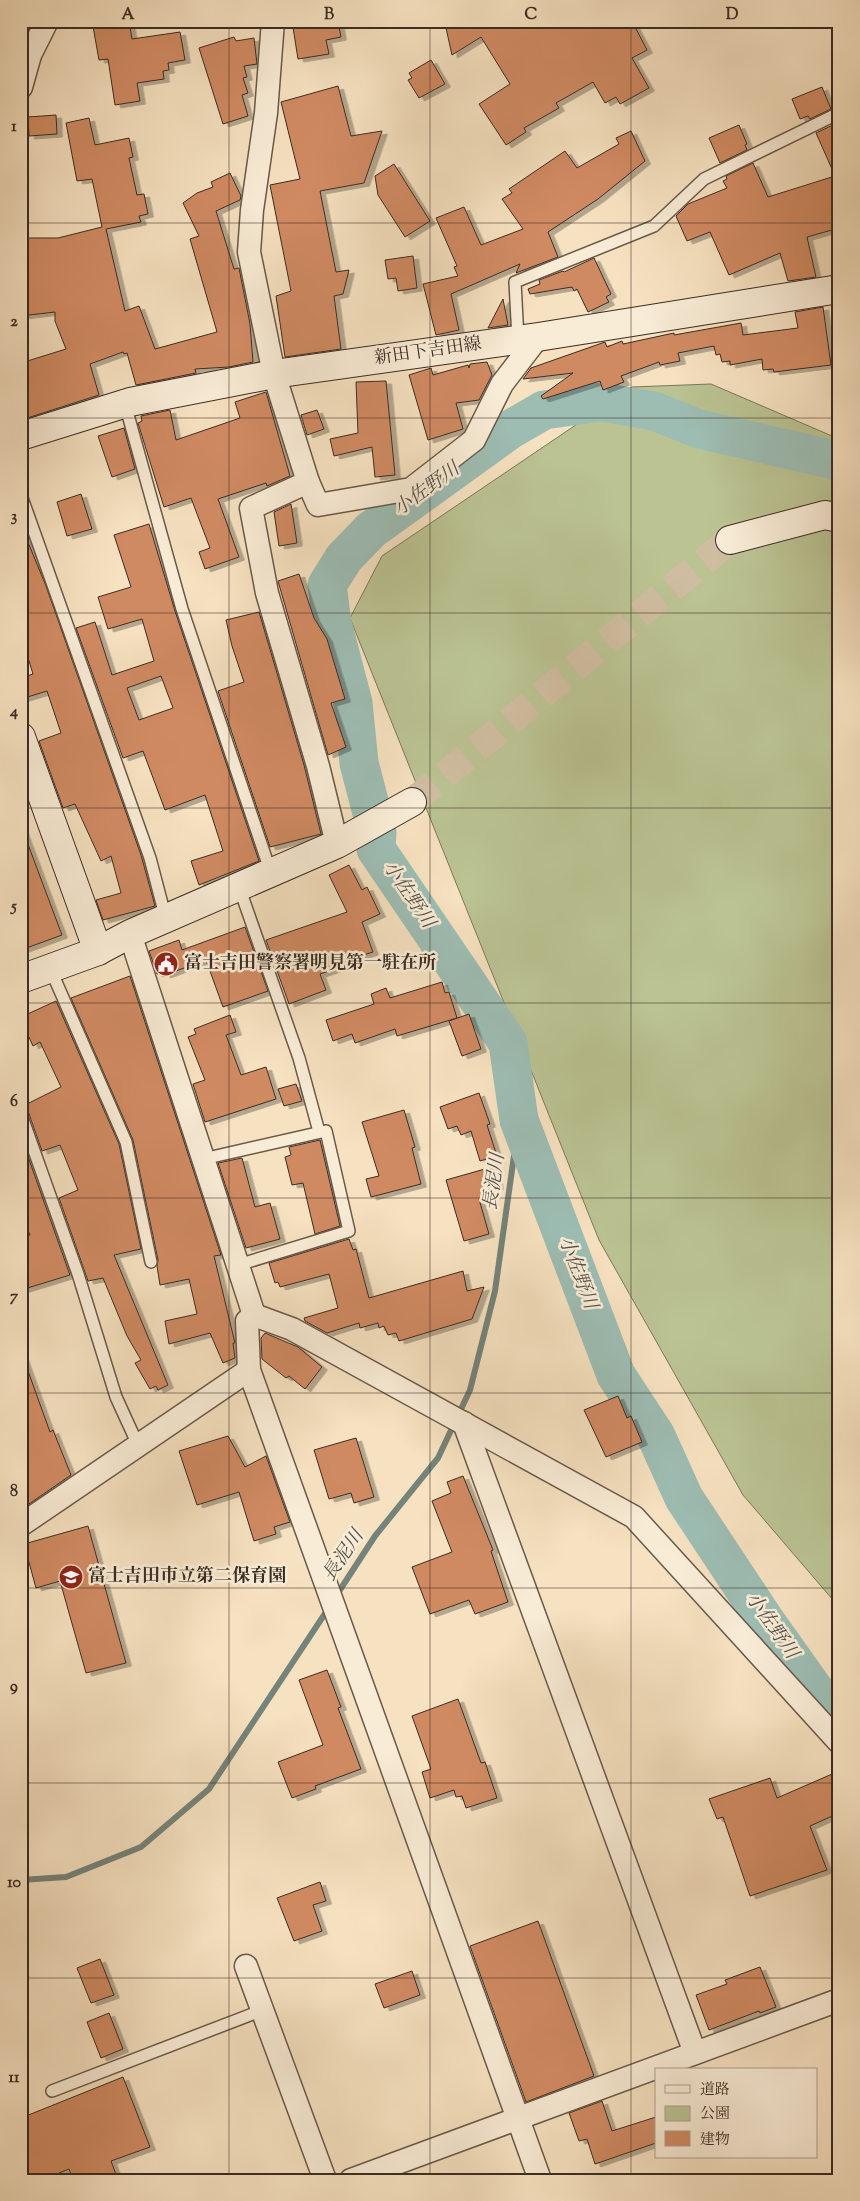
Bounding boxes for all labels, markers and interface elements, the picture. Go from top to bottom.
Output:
text: A [122,4,135,27]
text: B [324,4,334,27]
text: C [525,4,538,27]
text: D [726,4,739,27]
text: 1 [11,116,17,139]
text: 2 [10,311,18,334]
street label: 新田下吉田線 [373,332,483,372]
water label: 小佐野川 [388,456,467,523]
text: 3 [11,506,18,529]
text: 4 [9,701,18,724]
water label: 小佐野川 [376,856,442,936]
text: 5 [9,896,17,919]
public building icon: 富士吉田警察署明見第一駐在所 [153,951,179,977]
place label: 富士吉田警察署明見第一駐在所 [184,951,436,977]
text: 6 [10,1091,18,1114]
water label: 長泥川 [478,1150,513,1212]
water label: 小佐野川 [551,1233,604,1315]
text: 7 [10,1286,19,1309]
text: 8 [10,1481,18,1504]
water label: 長泥川 [317,1523,372,1587]
school or university icon: 富士吉田市立第二保育園 [58,1564,84,1590]
place label: 富士吉田市立第二保育園 [88,1564,286,1590]
water label: 小佐野川 [738,1587,805,1667]
text: 9 [10,1676,18,1699]
text: 10 [7,1872,21,1895]
text: 11 [9,2067,20,2090]
legend [655,2068,818,2158]
text: 道路 [700,2080,730,2101]
text: 公園 [700,2104,730,2125]
text: 建物 [700,2130,730,2151]

